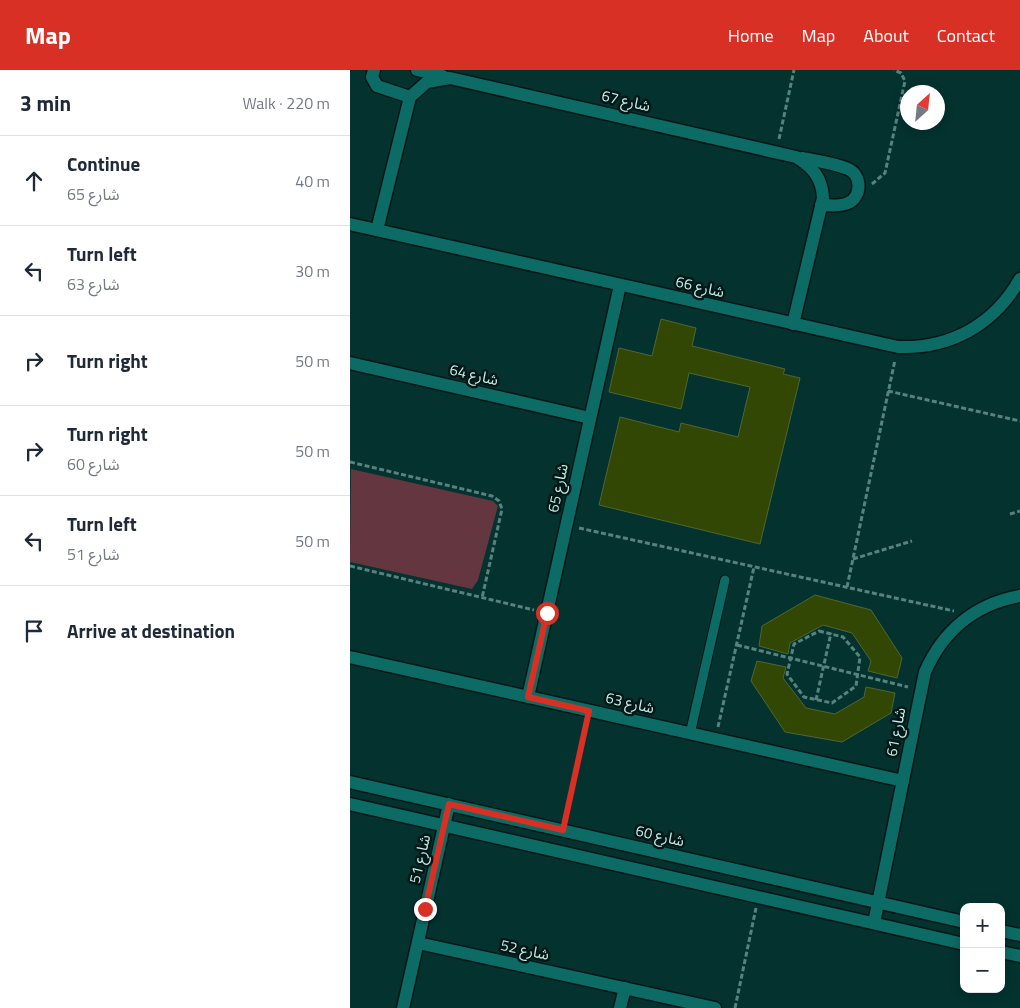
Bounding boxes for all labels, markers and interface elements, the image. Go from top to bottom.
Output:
text: Map [25,17,71,53]
text: Home [728,22,774,49]
text: Map [802,22,835,49]
text: About [863,22,909,49]
text: Contact [937,22,995,49]
street label: شارع 67 [599,84,653,118]
north arrow [900,85,945,130]
text: 3 min [20,87,71,119]
text: Walk · 220 m [242,91,330,115]
text: Continue [67,149,140,178]
icon: ahead [20,167,48,195]
text: 40 m [295,169,330,193]
text: شارع 65 [67,182,120,206]
text: Turn left [67,239,137,268]
icon: left [20,257,48,285]
text: 30 m [295,259,330,283]
street label: شارع 66 [673,270,727,304]
text: شارع 63 [67,272,120,296]
text: Turn right [67,346,148,375]
icon: right [20,347,48,375]
text: 50 m [295,349,330,373]
street label: شارع 64 [447,358,501,392]
text: Turn right [67,419,148,448]
icon: right [20,437,48,465]
text: 50 m [295,439,330,463]
text: شارع 60 [67,452,120,476]
street label: شارع 65 [541,461,575,515]
text: Turn left [67,509,137,538]
icon: left [20,527,48,555]
text: 50 m [295,529,330,553]
text: شارع 51 [67,542,120,566]
route start [536,602,559,625]
text: Arrive at destination [67,616,235,645]
icon: arrive [20,617,48,645]
street label: شارع 63 [603,686,657,720]
street label: شارع 61 [880,705,913,759]
street label: شارع 60 [633,819,687,853]
street label: شارع 51 [403,832,437,886]
route end [414,898,437,921]
map controls [960,903,1005,993]
button: + [960,903,1005,948]
street label: شارع 52 [498,933,552,967]
button: − [960,948,1005,993]

